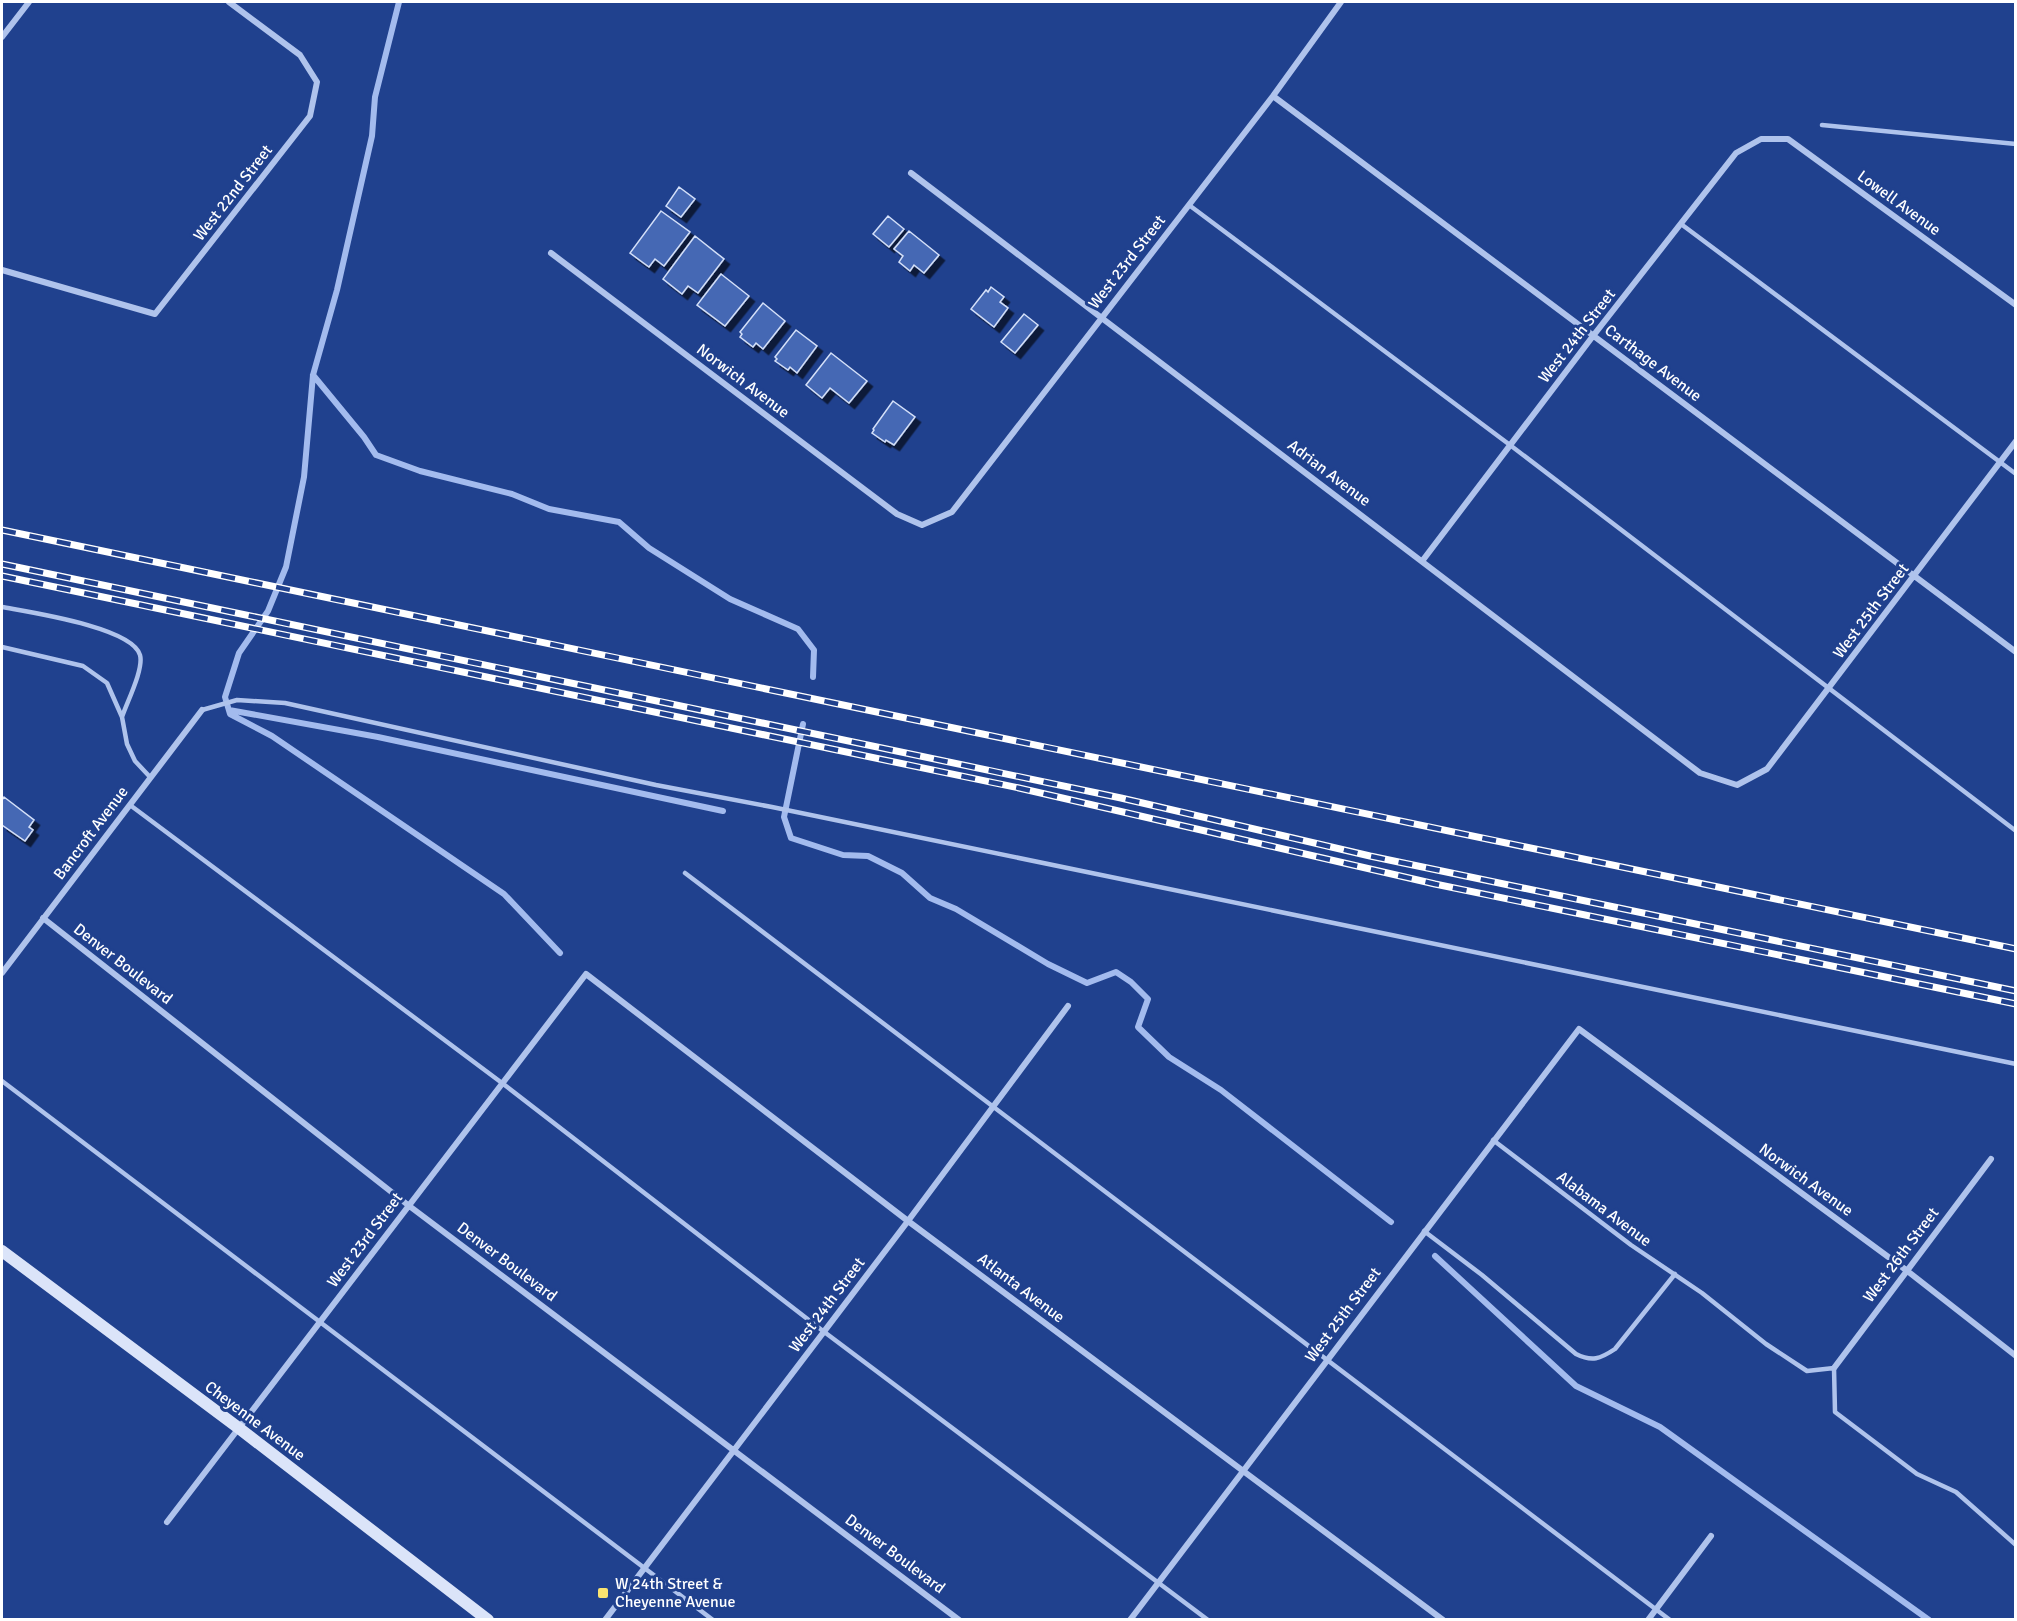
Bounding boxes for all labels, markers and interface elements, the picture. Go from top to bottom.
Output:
street label: West 22nd Street [189,141,277,245]
street label: Lowell Avenue [1853,166,1945,240]
street label: West 23rd Street [1084,211,1170,313]
street label: West 24th Street [1534,285,1620,387]
street label: Carthage Avenue [1601,320,1705,406]
street label: Norwich Avenue [693,340,793,422]
street label: Adrian Avenue [1283,435,1375,511]
street label: West 25th Street [1829,559,1913,663]
street label: Bancroft Avenue [49,782,133,884]
street label: Denver Boulevard [70,919,176,1009]
street label: Norwich Avenue [1755,1139,1857,1221]
street label: Alabama Avenue [1553,1167,1655,1251]
street label: West 23rd Street [323,1188,407,1291]
street label: West 26th Street [1859,1203,1943,1307]
street label: Denver Boulevard [453,1218,561,1306]
street label: Atlanta Avenue [973,1249,1069,1327]
street label: West 24th Street [785,1253,869,1357]
street label: West 25th Street [1301,1263,1385,1367]
street label: Cheyenne Avenue [201,1377,309,1465]
street label: Denver Boulevard [841,1510,949,1598]
place label: W 24th Street & Cheyenne Avenue [615,1574,736,1612]
marker: W 24th Street & Cheyenne Avenue [596,1586,610,1600]

